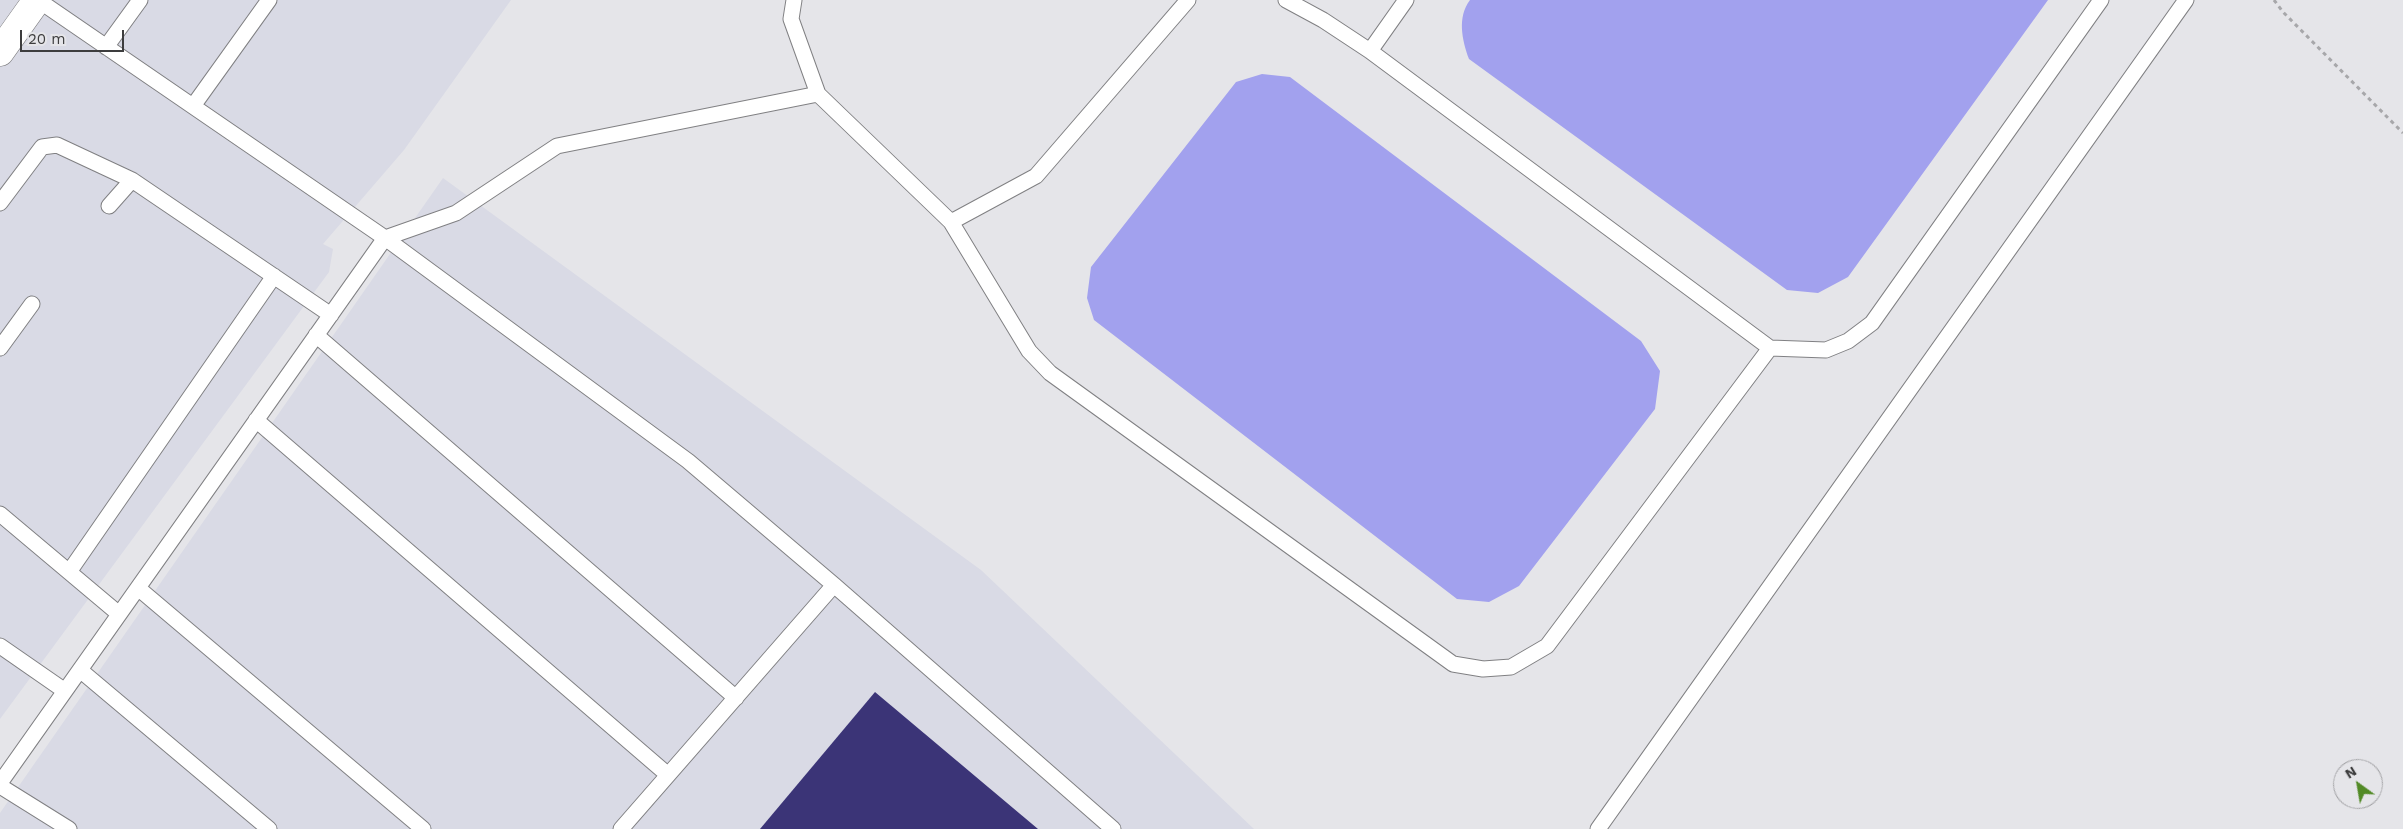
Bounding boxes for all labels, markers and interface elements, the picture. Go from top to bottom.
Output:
scale bar [22,20,126,52]
text: 20 m [28,30,66,48]
north arrow [2333,759,2383,809]
text: N [2342,763,2359,782]

